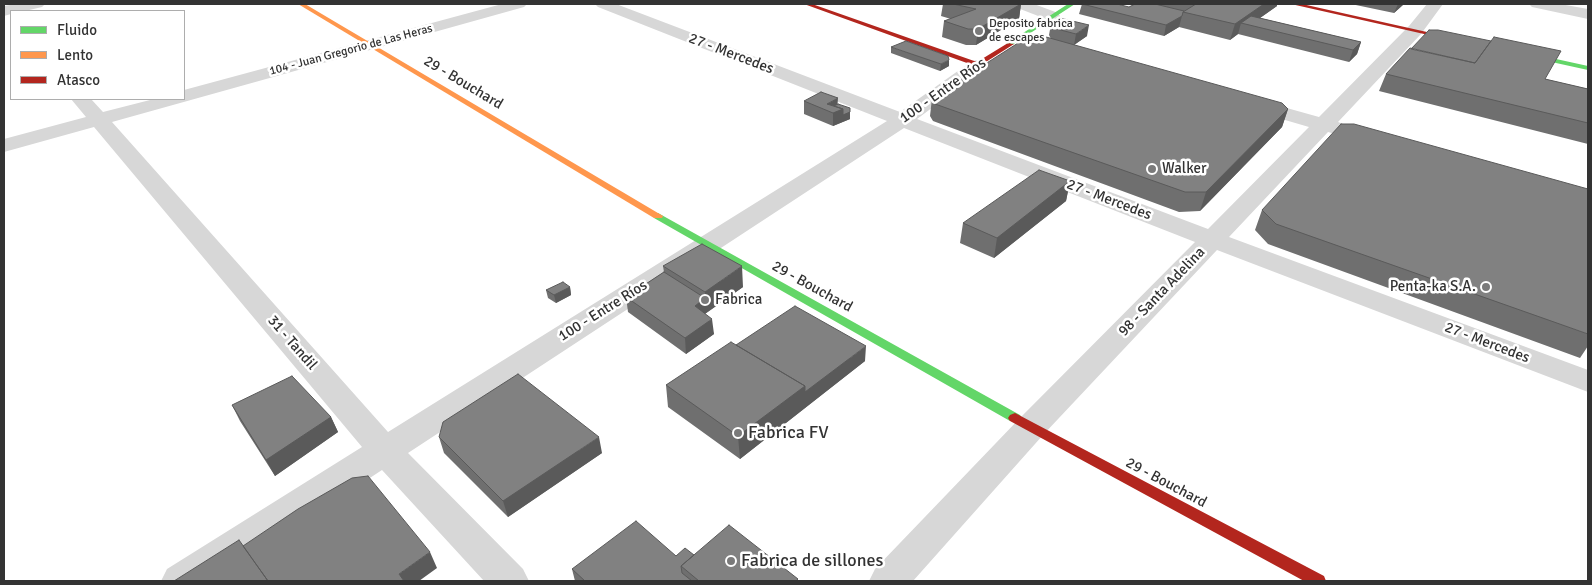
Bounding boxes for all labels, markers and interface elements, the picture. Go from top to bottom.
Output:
legend [10,10,185,100]
place label: Deposito fabrica de escapes [989,17,1073,45]
text: Fluido [57,21,97,39]
street label: 104 - Juan Gregorio de Las Heras [268,21,434,79]
marker: Deposito fabrica de escapes [973,25,985,37]
street label: 27 - Mercedes [686,30,776,78]
text: Lento [57,46,93,64]
street label: 29 - Bouchard [420,52,506,114]
street label: 100 - Entre Ríos [896,55,990,127]
text: Atasco [57,71,100,89]
place label: Walker [1162,160,1206,178]
marker: Walker [1146,163,1158,175]
street label: 27 - Mercedes [1064,176,1154,224]
street label: 98 - Santa Adelina [1115,244,1209,340]
street label: 29 - Bouchard [769,257,855,317]
street label: 100 - Entre Ríos [555,276,651,346]
place label: Penta-ka S.A. [1390,278,1476,296]
marker: Penta-ka S.A. [1480,281,1492,293]
place label: Fabrica [715,291,762,309]
marker: Fabrica [699,294,711,306]
street label: 31 - Tandil [263,312,321,374]
street label: 27 - Mercedes [1442,319,1532,367]
place label: Fabrica FV [748,422,829,444]
marker: Fabrica FV [732,427,744,439]
street label: 29 - Bouchard [1122,454,1210,512]
place label: Fabrica de sillones [741,550,883,572]
marker: Fabrica de sillones [725,555,737,567]

